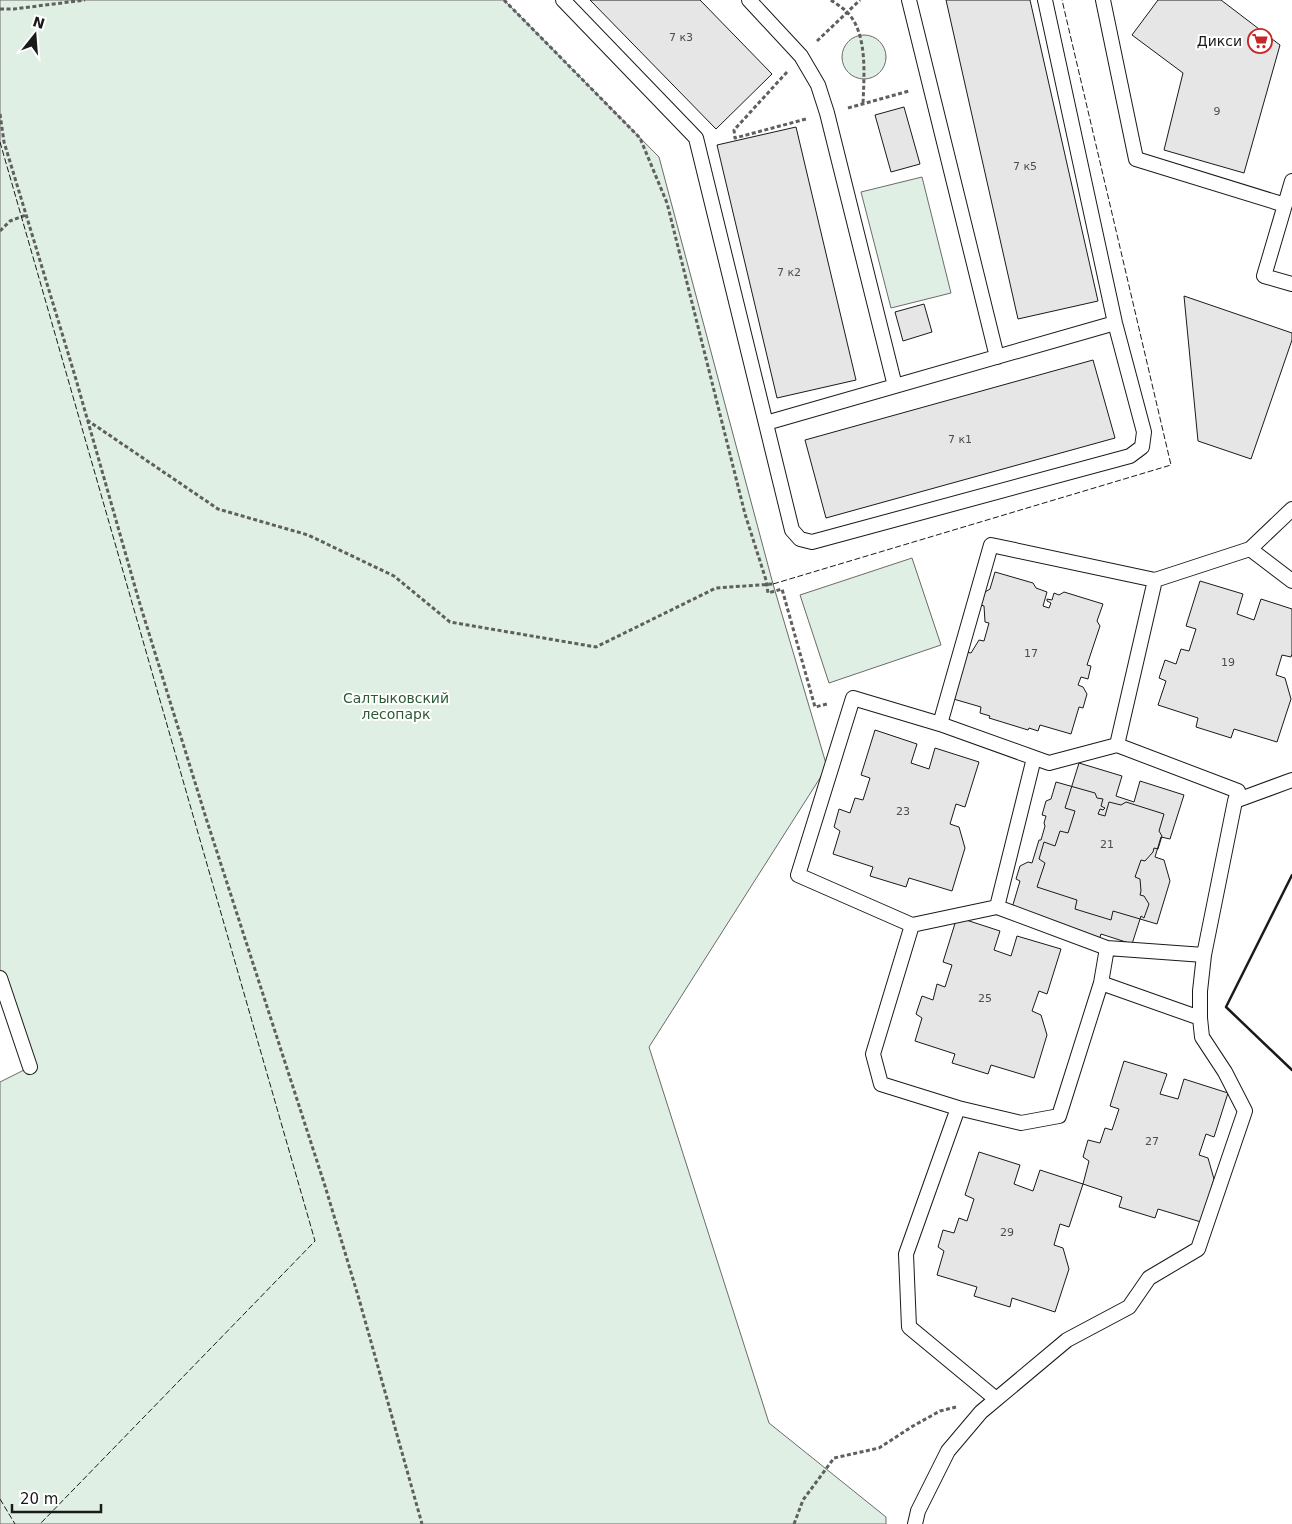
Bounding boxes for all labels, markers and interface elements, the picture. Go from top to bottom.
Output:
north arrow [10,10,60,60]
text: N [31,13,47,32]
supermarket icon: Дикси [1247,28,1273,54]
house number: 7 к3 [669,31,693,44]
place label: Дикси [1197,33,1242,49]
house number: 9 [1214,105,1221,118]
house number: 7 к5 [1013,160,1037,173]
house number: 7 к2 [777,266,801,279]
house number: 7 к1 [948,433,972,446]
house number: 17 [1024,647,1038,660]
house number: 19 [1221,656,1235,669]
park label: Салтыковский лесопарк [343,690,449,722]
house number: 23 [896,805,910,818]
house number: 21 [1100,838,1114,851]
house number: 25 [978,992,992,1005]
house number: 27 [1145,1135,1159,1148]
house number: 29 [1000,1226,1014,1239]
scale bar [12,1482,101,1514]
text: 20 m [20,1490,58,1508]

